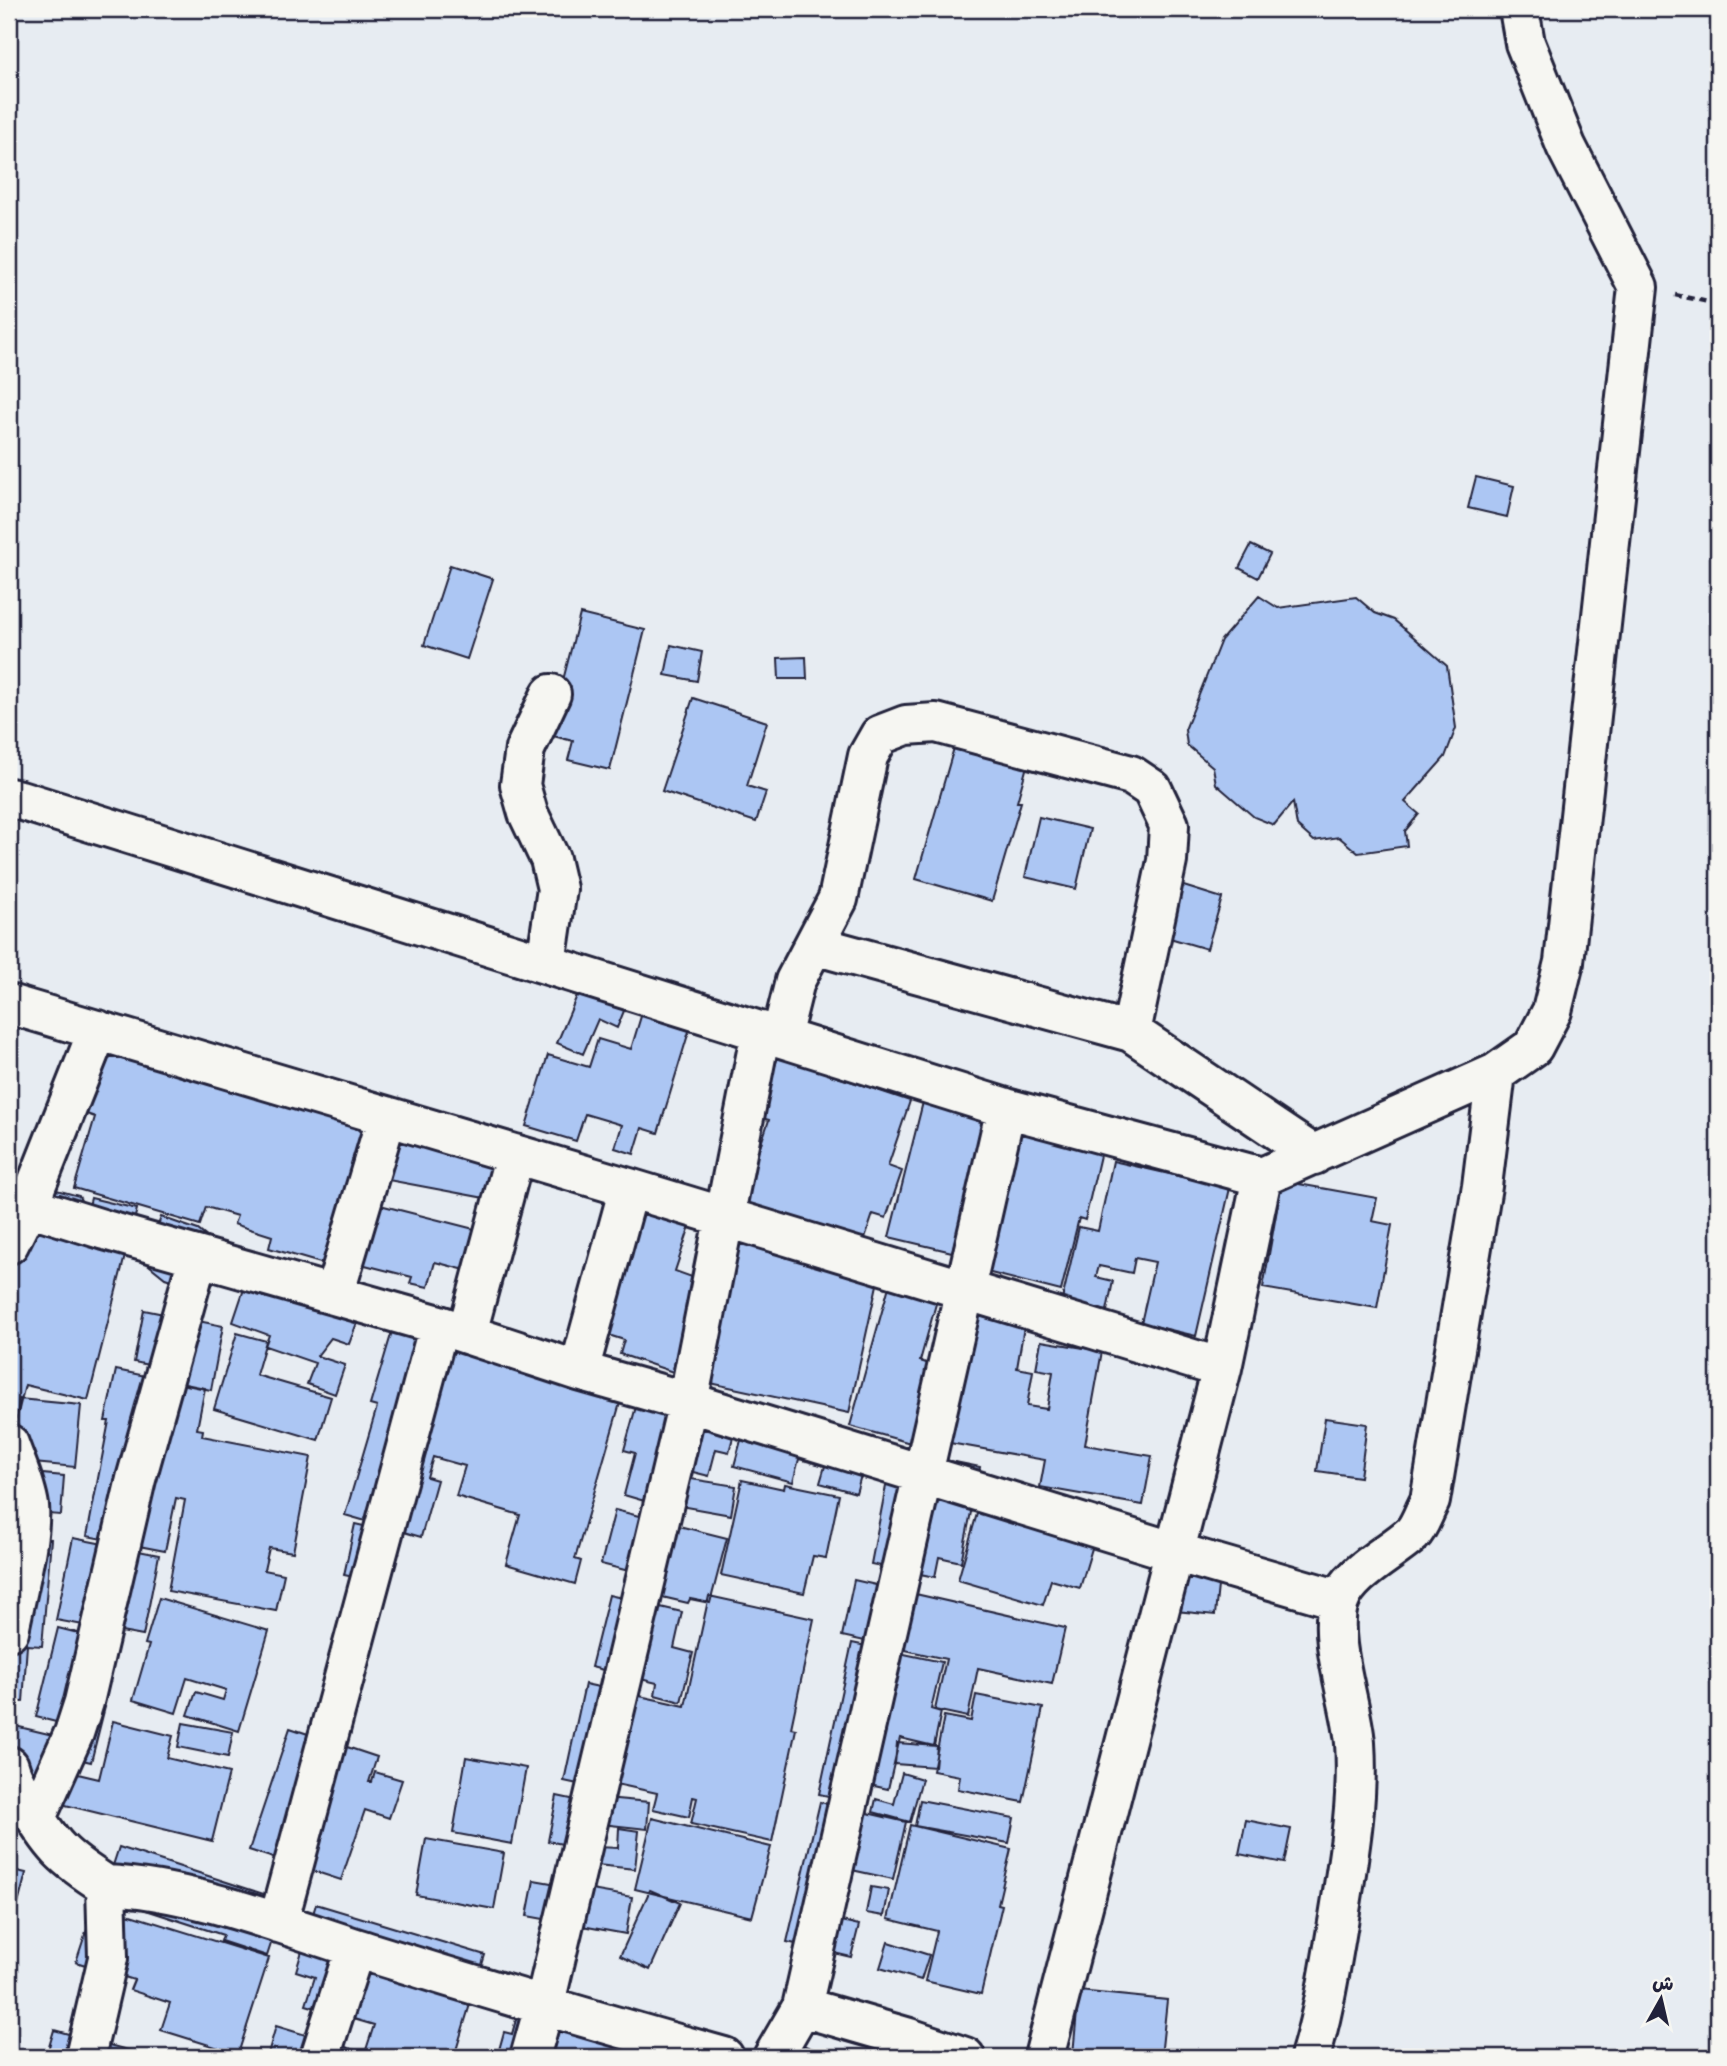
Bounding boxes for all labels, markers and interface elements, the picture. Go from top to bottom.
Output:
north arrow [1626,1965,1696,2035]
text: ش [1651,1968,1676,2000]

